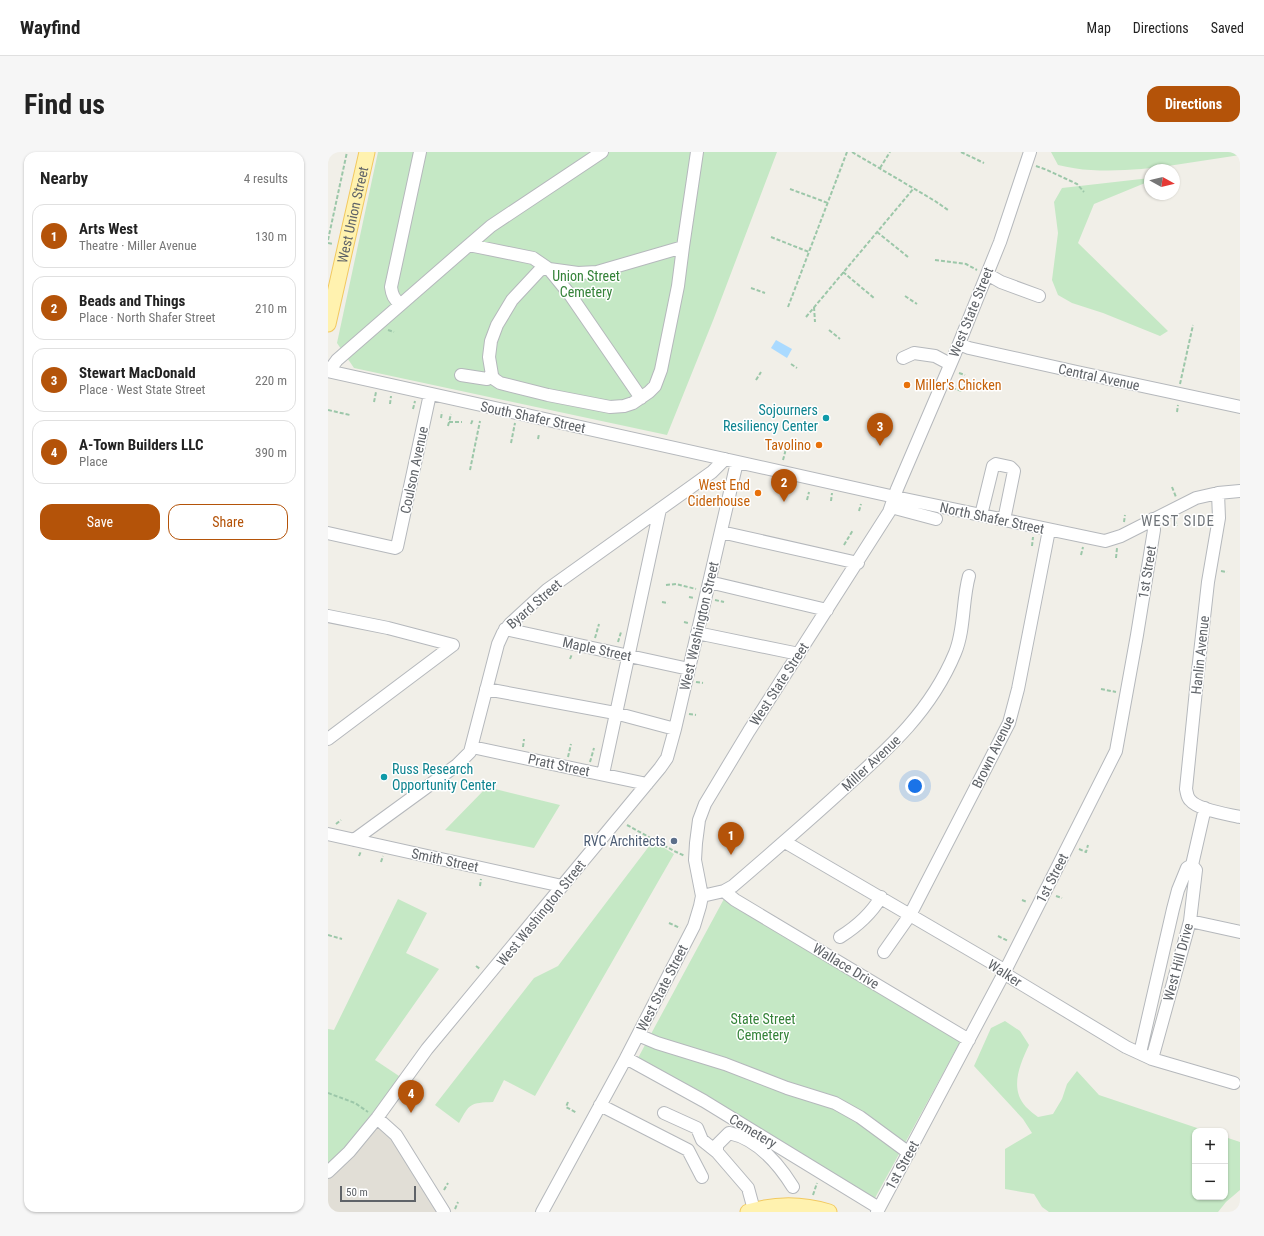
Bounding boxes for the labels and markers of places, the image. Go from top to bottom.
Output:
place label: Miller's Chicken [915,377,1002,393]
marker: Miller's Chicken [902,380,912,390]
place label: Sojourners Resiliency Center [723,402,818,434]
marker: Sojourners Resiliency Center [821,413,831,423]
pin: 3 [867,413,893,446]
place label: Tavolino [765,437,811,453]
marker: Tavolino [814,440,824,450]
pin: 2 [771,469,797,502]
place label: West End Ciderhouse [688,477,750,509]
marker: West End Ciderhouse [753,488,763,498]
place label: Russ Research Opportunity Center [392,761,496,793]
marker: Russ Research Opportunity Center [379,772,389,782]
pin: 1 [718,822,744,855]
place label: RVC Architects [583,833,666,849]
marker: RVC Architects [669,836,679,846]
pin: 4 [398,1080,424,1113]

